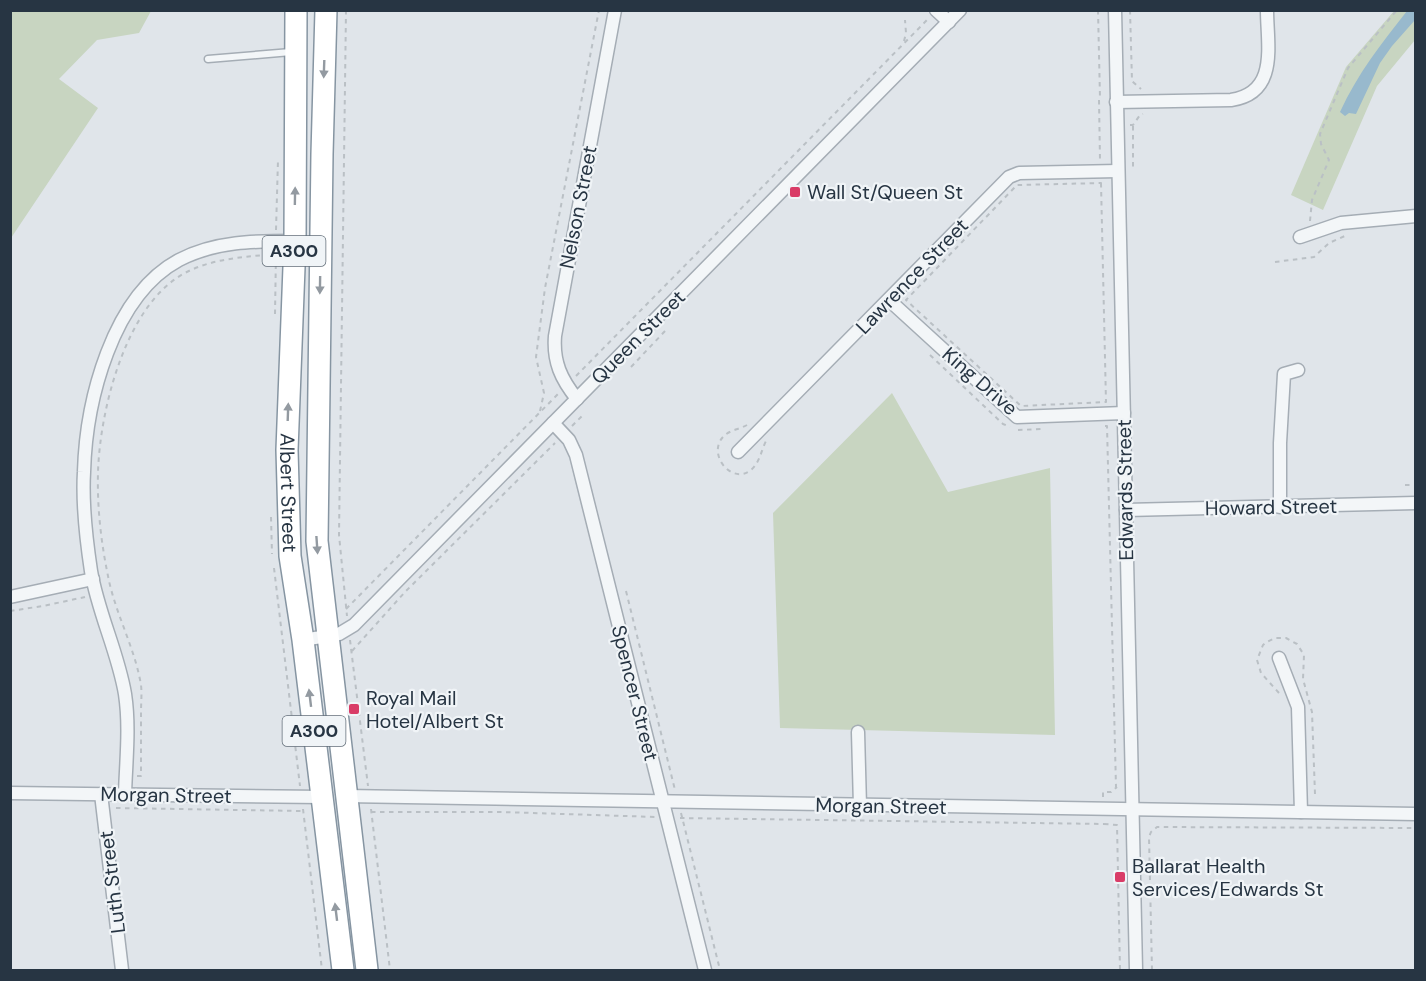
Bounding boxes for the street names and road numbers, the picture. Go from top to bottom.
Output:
street label: Nelson Street [553,143,603,271]
street label: Lawrence Street [850,212,974,339]
road number: A300 [262,236,326,266]
street label: Queen Street [585,284,691,390]
street label: King Drive [937,341,1023,421]
street label: Edwards Street [1111,419,1139,561]
street label: Albert Street [274,433,303,553]
street label: Howard Street [1205,493,1338,521]
street label: Spencer Street [606,622,664,764]
road number: A300 [282,716,346,746]
street label: Morgan Street [100,781,232,809]
street label: Morgan Street [815,792,947,820]
street label: Luth Street [93,829,131,935]

